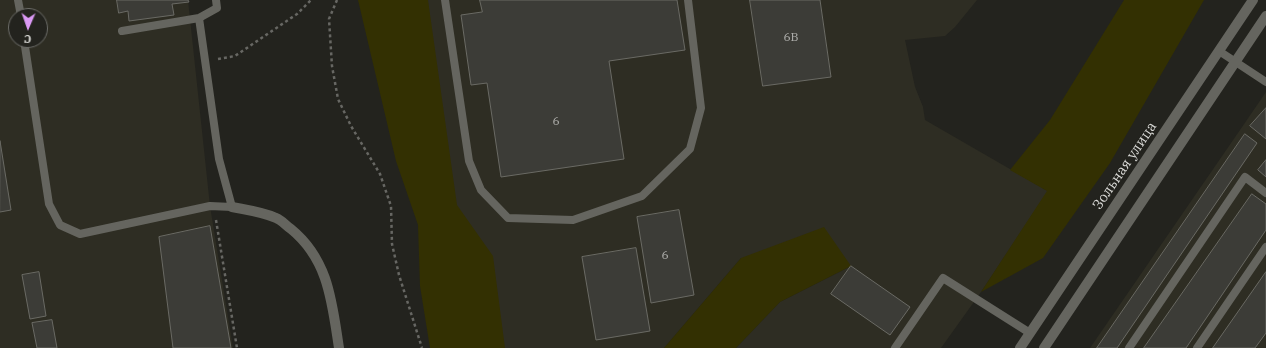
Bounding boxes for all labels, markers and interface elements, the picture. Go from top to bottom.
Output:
north arrow [8,8,48,48]
house number: 6В [783,31,799,45]
text: С [24,32,32,46]
house number: 6 [552,115,560,129]
street label: Зольная улица [1089,119,1161,213]
house number: 6 [661,249,669,263]

